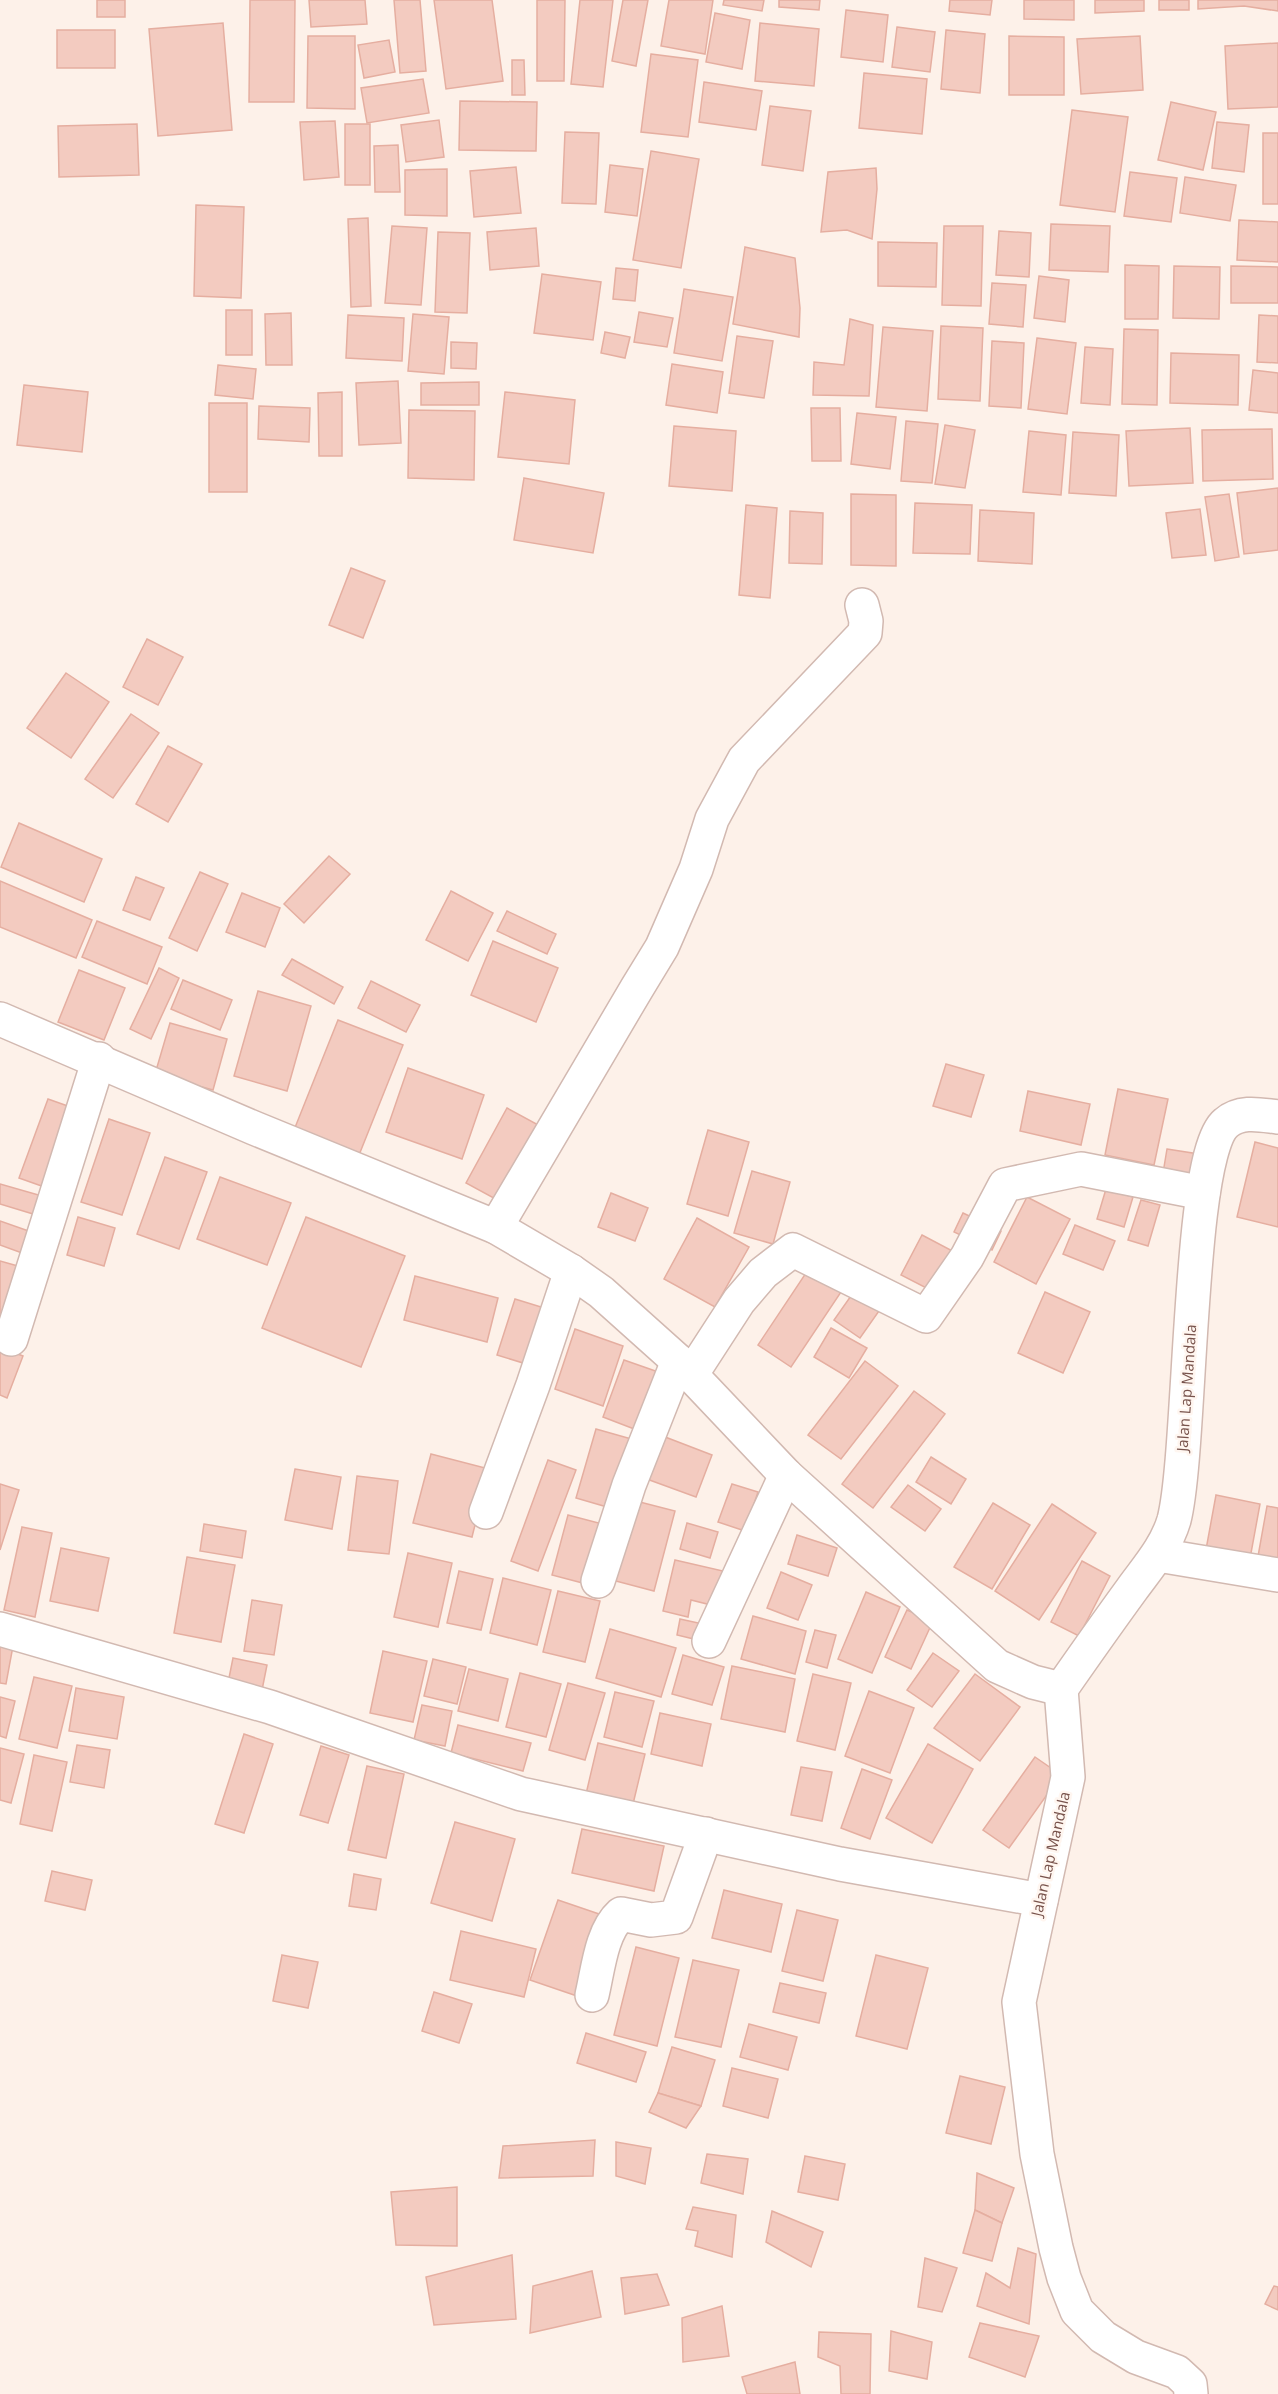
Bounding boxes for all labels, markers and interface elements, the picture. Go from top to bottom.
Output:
street label: Jalan Lap Mandala [1171,1324,1200,1454]
street label: Jalan Lap Mandala [1025,1789,1074,1920]

